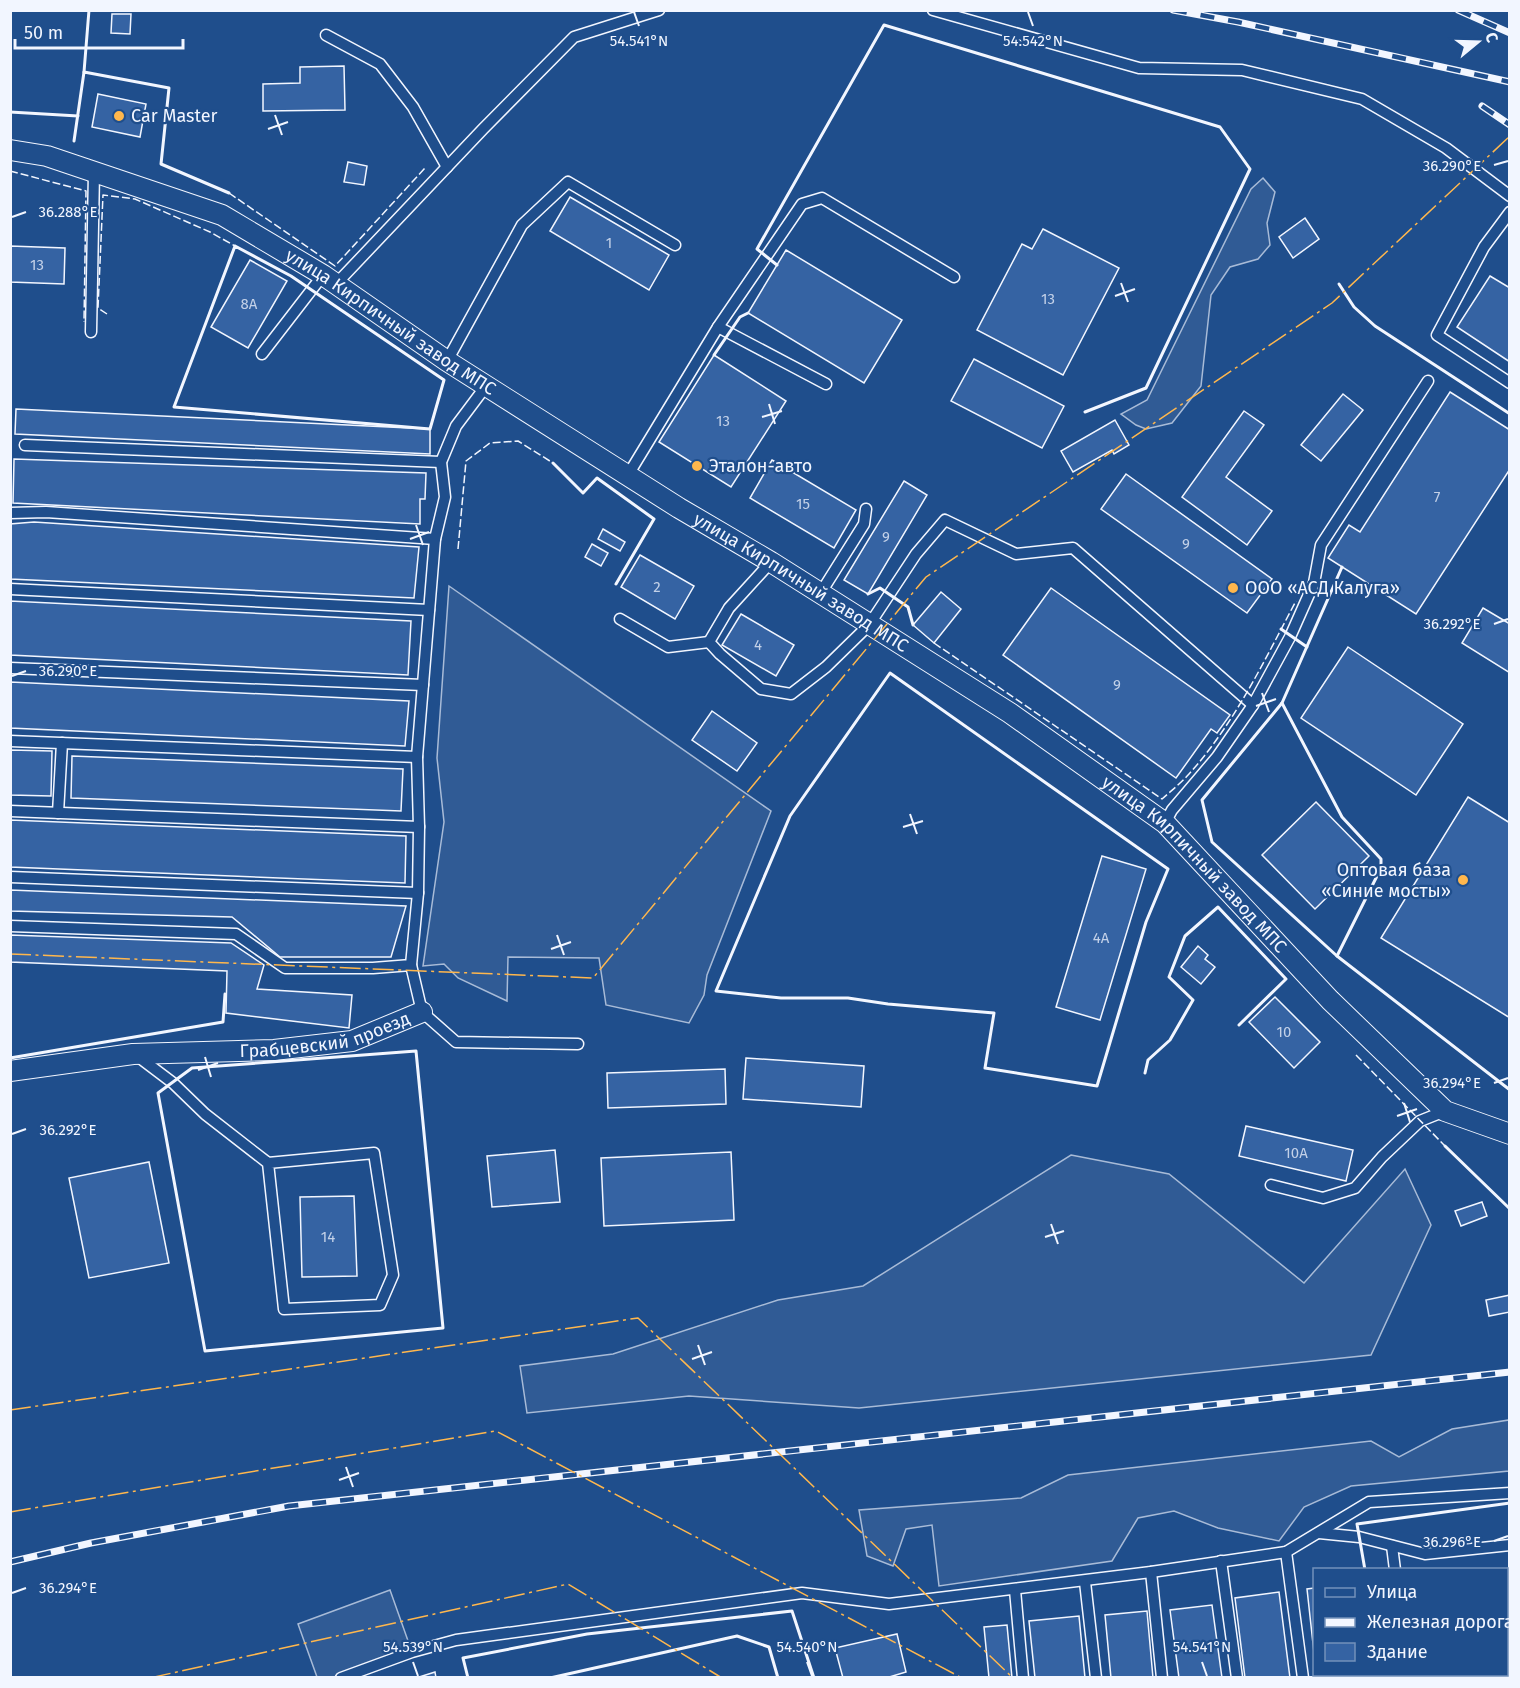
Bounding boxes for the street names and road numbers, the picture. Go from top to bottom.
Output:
street label: улица Кирпичный завод МПС [282,244,500,400]
street label: улица Кирпичный завод МПС [690,508,912,657]
street label: улица Кирпичный завод МПС [1098,771,1291,957]
street label: Грабцевский проезд [239,1007,413,1062]

